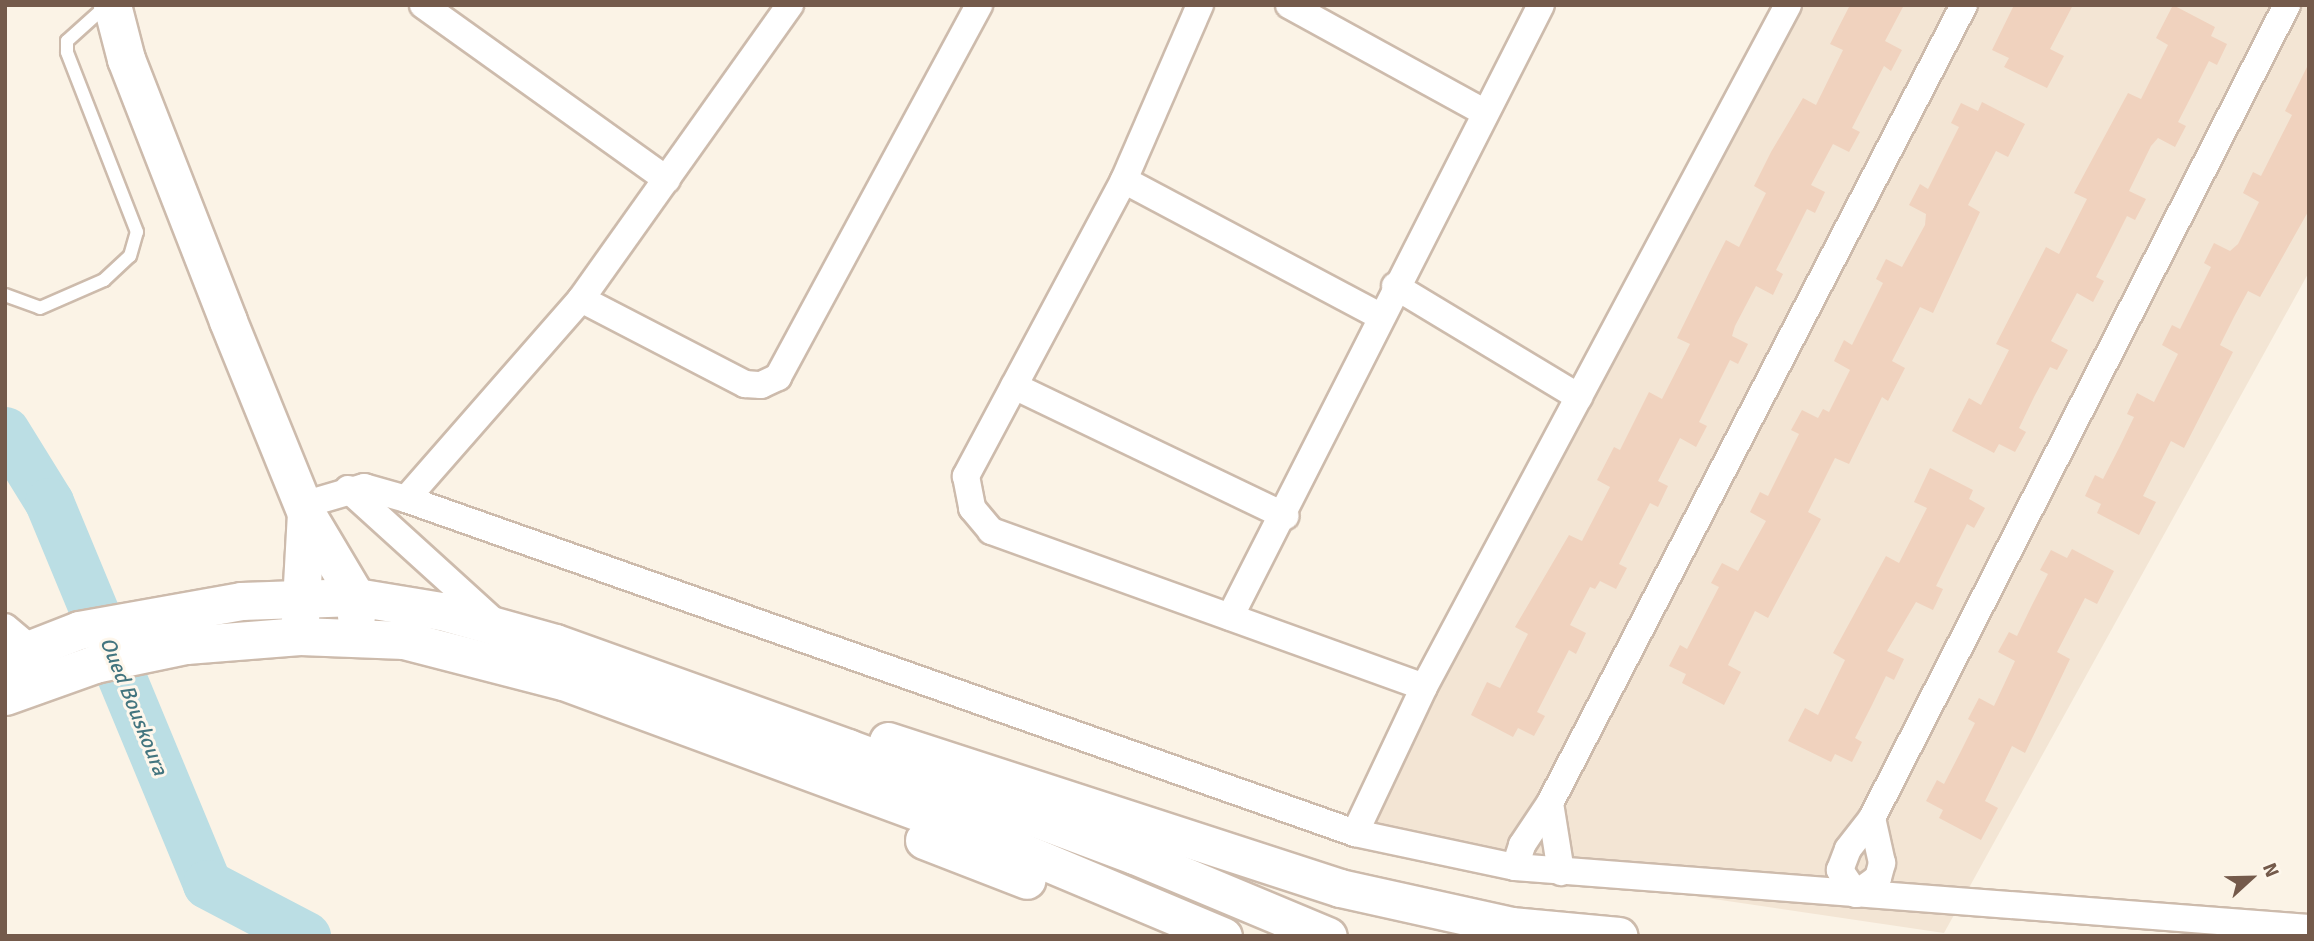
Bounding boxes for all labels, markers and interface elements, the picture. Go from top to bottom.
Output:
water label: Oued Bouskoura [95,633,173,779]
north arrow [2216,843,2286,913]
text: N [2257,860,2284,881]

